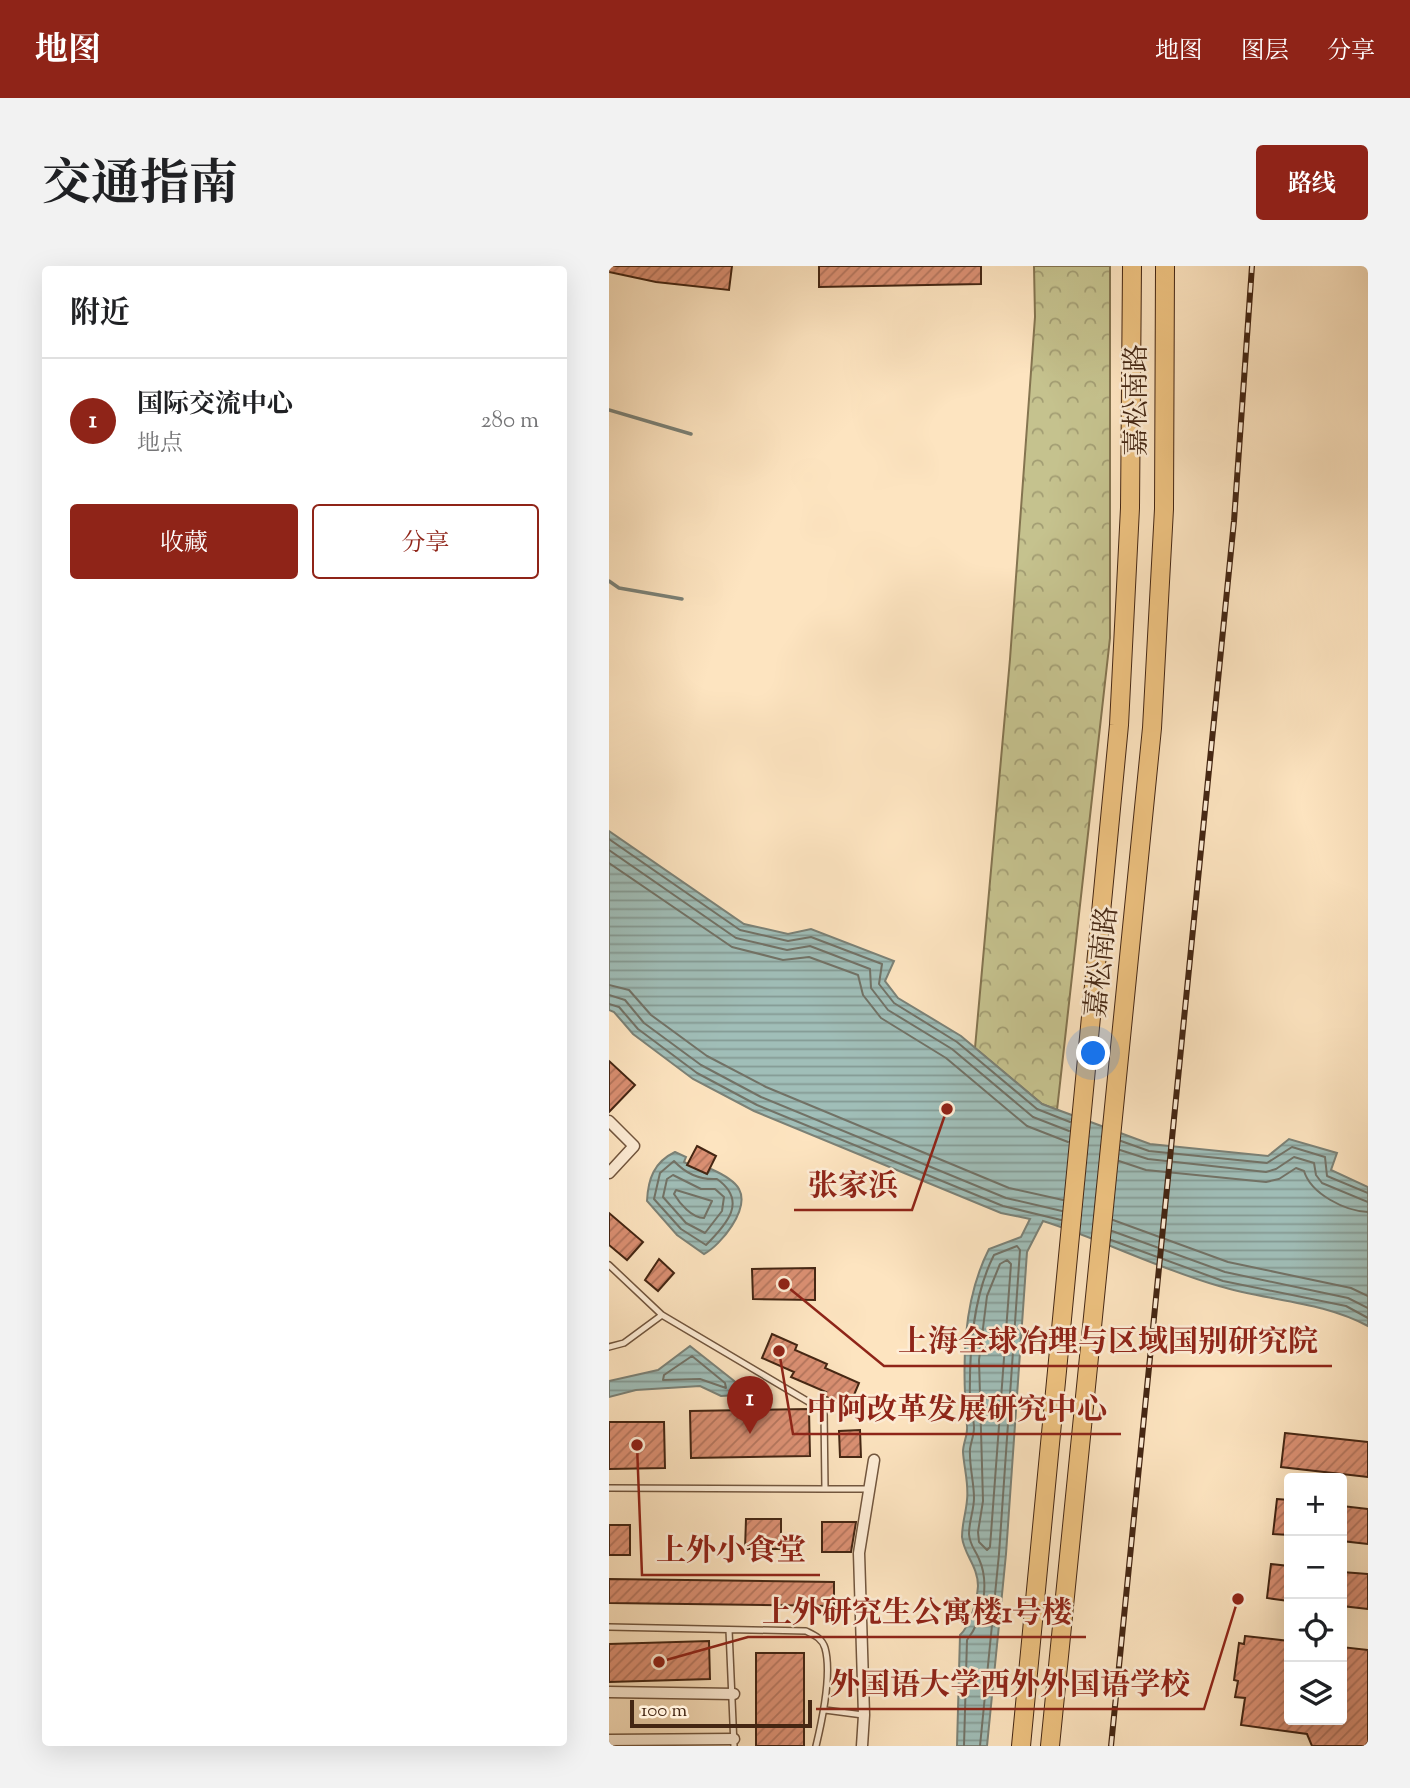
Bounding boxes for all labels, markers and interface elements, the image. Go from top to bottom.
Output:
text: 地图 [35,28,101,76]
text: 地图 [1155,35,1203,69]
text: 图层 [1241,35,1289,69]
text: 分享 [1327,35,1375,69]
button: 路线 [1256,145,1368,220]
text: 交通指南 [42,152,238,222]
text: 附近 [70,293,130,336]
street label: 嘉松南路 [1118,344,1158,456]
text: 国际交流中心 [137,387,293,424]
text: 1 [89,405,97,438]
text: 280 m [481,405,539,438]
text: 地点 [137,428,183,461]
button: 收藏 [70,504,298,579]
button: 分享 [312,504,539,579]
street label: 嘉松南路 [1077,904,1129,1020]
your location [1076,1036,1110,1070]
callout: 张家浜 [794,1159,912,1210]
text: 张家浜 [808,1166,898,1209]
callout: 上海全球冶理与区域国别研究院 [884,1315,1332,1366]
text: 上海全球冶理与区域国别研究院 [898,1322,1318,1365]
pin: 1 [727,1376,773,1434]
callout: 中阿改革发展研究中心 [793,1383,1121,1434]
text: 中阿改革发展研究中心 [807,1390,1107,1433]
map controls [1284,1473,1347,1725]
button: + [1284,1473,1347,1536]
callout: 上外小食堂 [642,1524,820,1575]
text: 上外小食堂 [656,1531,806,1574]
button: − [1284,1536,1347,1599]
callout: 上外研究生公寓楼1号楼 [748,1586,1086,1637]
text: 上外研究生公寓楼1号楼 [762,1593,1072,1636]
button: locate [1284,1599,1347,1662]
callout: 外国语大学西外外国语学校 [816,1658,1204,1709]
button: layers [1284,1662,1347,1725]
text: 外国语大学西外外国语学校 [830,1665,1190,1708]
scale bar [630,1697,812,1729]
text: 100 m [641,1698,687,1725]

